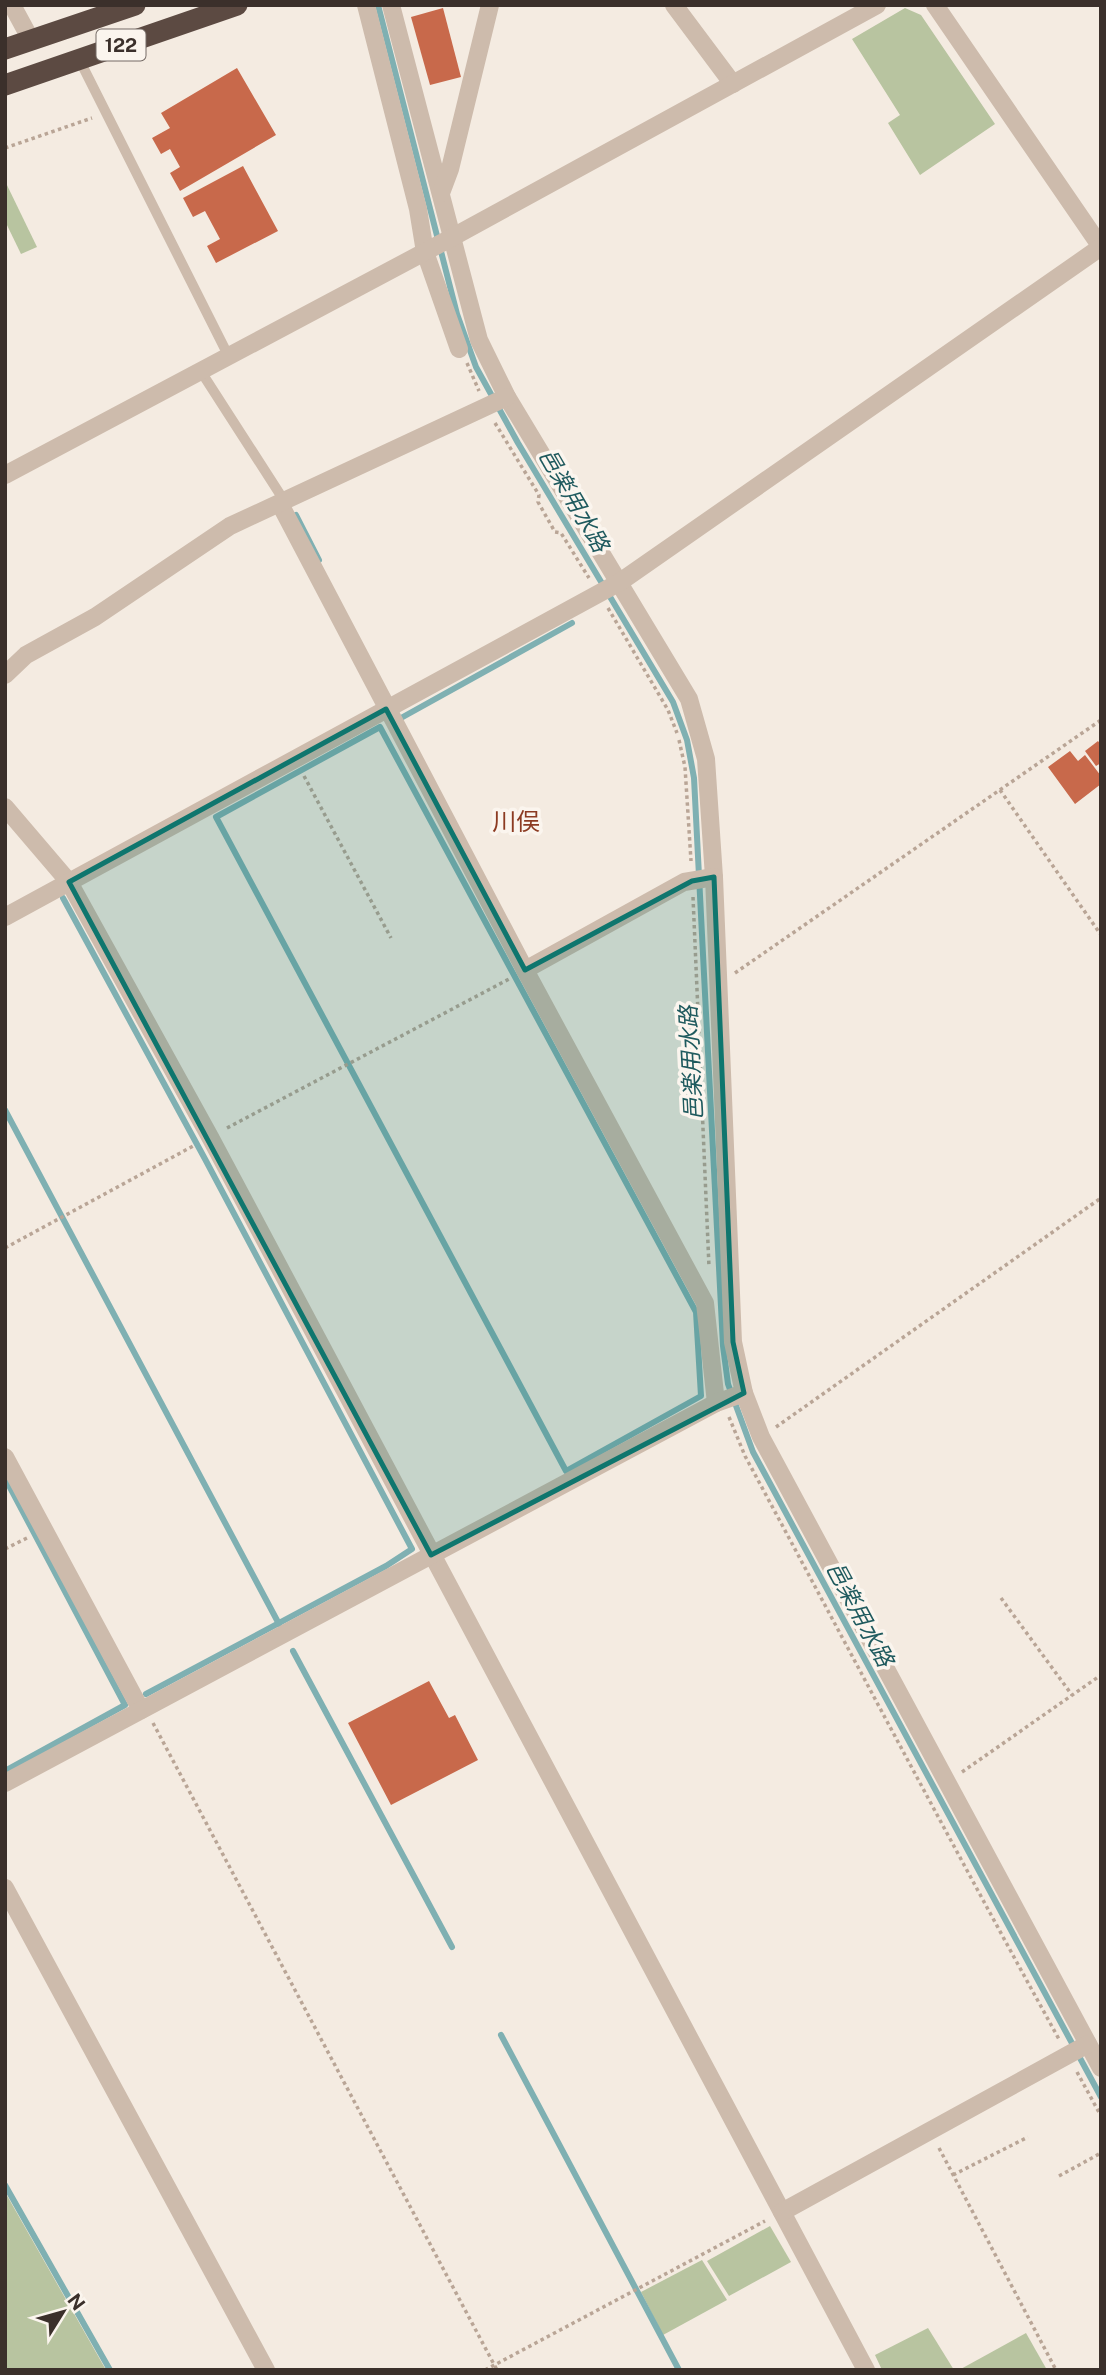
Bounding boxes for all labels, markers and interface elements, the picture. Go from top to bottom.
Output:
road number: 122 [96,30,146,60]
water label: 邑楽用水路 [534,443,616,558]
district label: 川俣 [492,807,540,835]
water label: 邑楽用水路 [674,1003,707,1121]
water label: 邑楽用水路 [822,1557,900,1673]
north arrow [28,2277,98,2347]
text: N [63,2289,90,2314]

